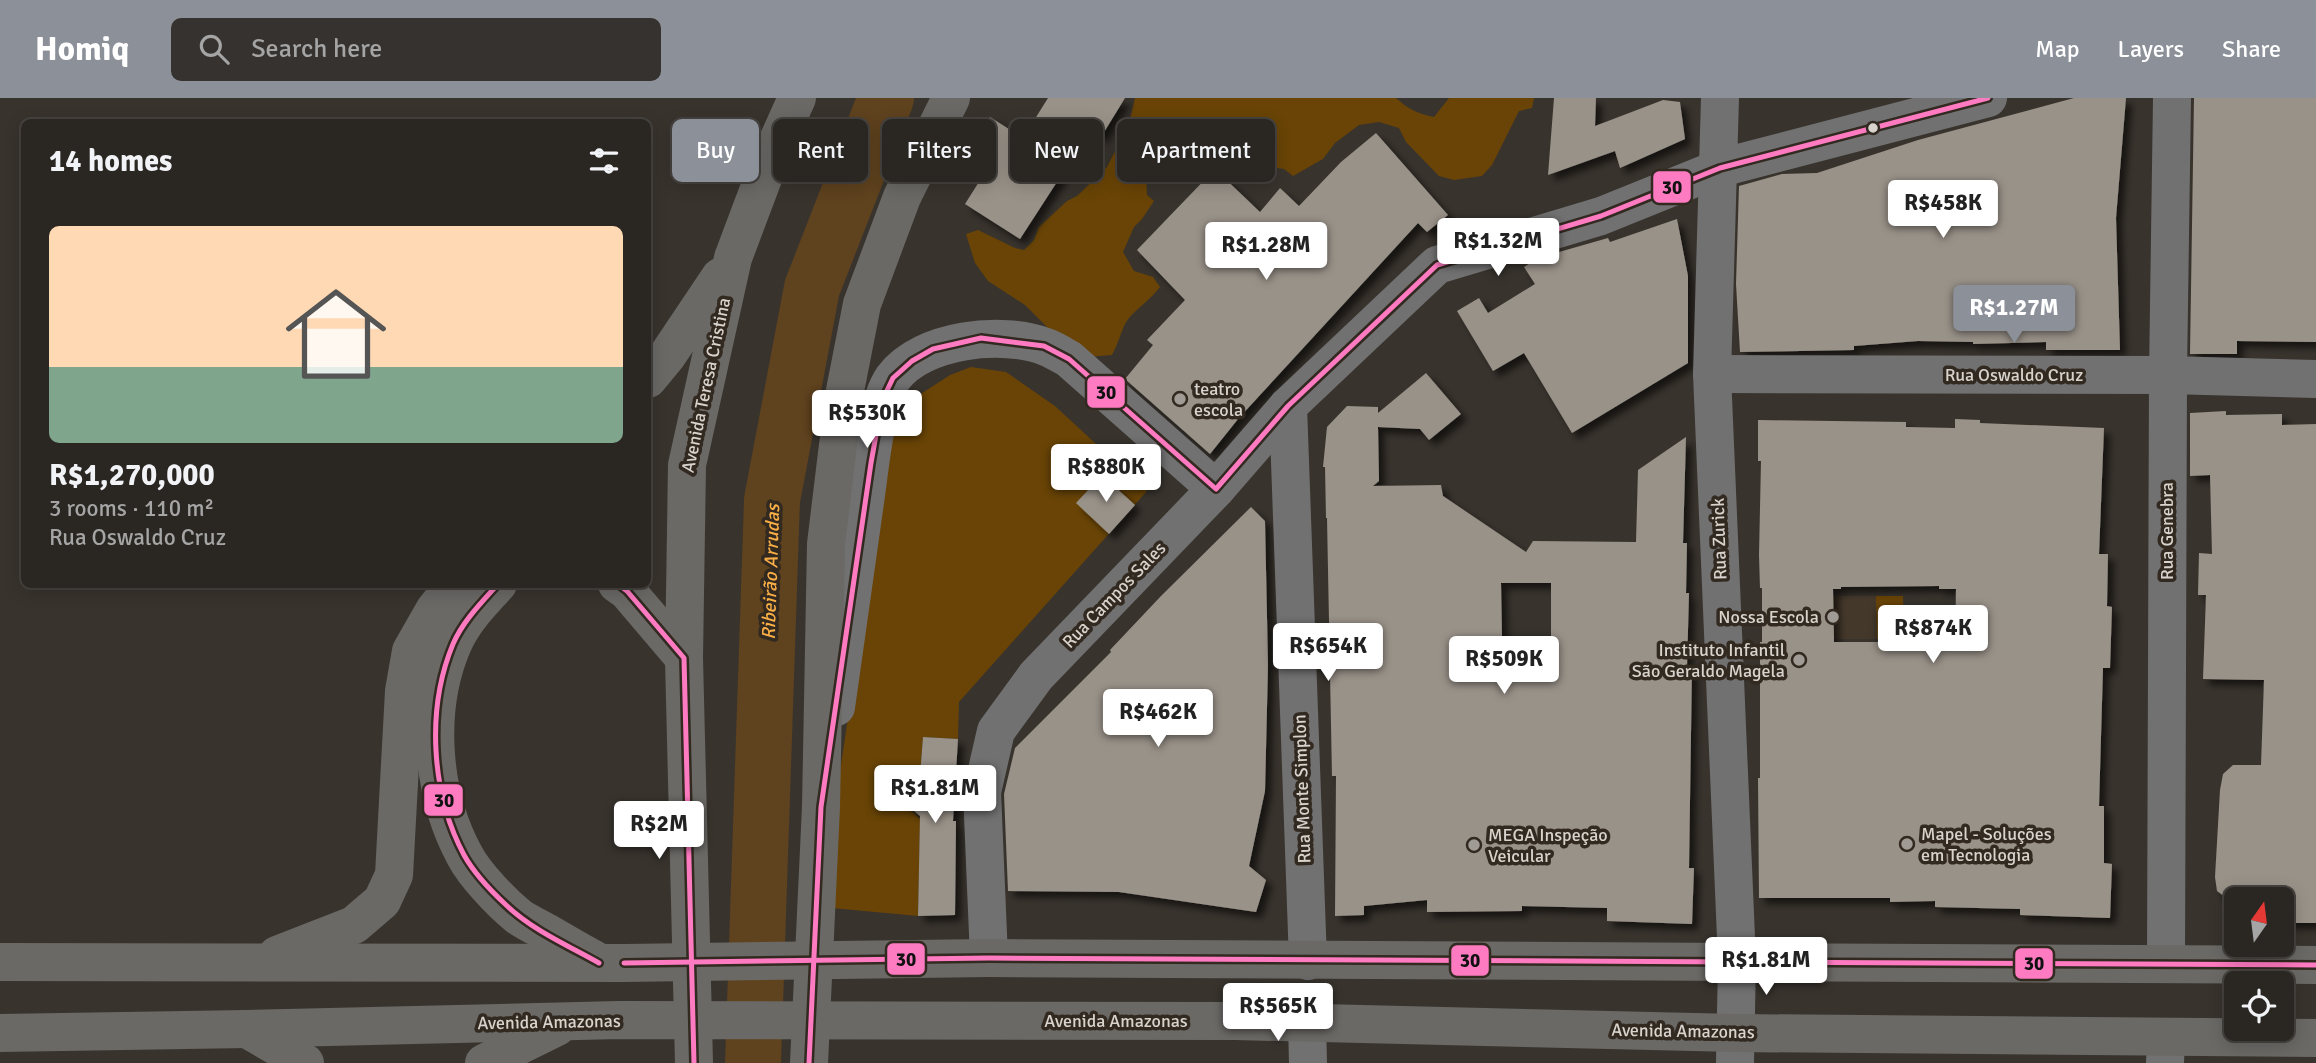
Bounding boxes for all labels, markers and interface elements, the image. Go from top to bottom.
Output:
search box [171,18,661,81]
text: Homiq [35,29,129,70]
icon: search [195,30,233,68]
text: Search here [251,33,382,65]
text: Map [2035,34,2080,64]
text: Layers [2118,34,2184,64]
text: Share [2222,34,2281,64]
chip: Buy [672,119,759,182]
chip: Rent [773,119,868,182]
chip: Filters [882,119,996,182]
chip: New [1010,119,1103,182]
chip: Apartment [1117,119,1275,182]
unlabelled marker [1866,121,1880,135]
icon: filters [585,142,623,180]
text: 14 homes [49,143,172,180]
line badge: 30 [1652,170,1692,204]
text: 30 [1662,176,1682,200]
pin: R$458K [1886,180,2000,240]
text: R$458K [1904,188,1982,217]
pin: R$1.32M [1433,218,1563,278]
pin: R$1.28M [1201,222,1331,282]
text: R$1.32M [1453,226,1543,255]
text: R$1.28M [1221,230,1311,259]
icon: home [273,271,399,397]
pin: R$1.27M [1949,286,2079,345]
text: R$1.27M [1969,293,2059,322]
street label: Avenida Teresa Cristina [677,295,735,475]
street label: Rua Oswaldo Cruz [1945,364,2083,386]
line badge: 30 [1086,375,1126,409]
place label: teatro escola [1194,378,1243,421]
text: 30 [1096,381,1116,405]
pin: R$530K [810,390,924,450]
marker: teatro escola [1172,391,1188,407]
text: R$530K [828,398,906,427]
pin: R$880K [1049,444,1163,504]
text: R$880K [1067,452,1145,481]
text: R$1,270,000 [49,457,215,494]
street label: Rua Genebra [2156,482,2178,580]
text: 3 rooms · 110 m² [49,494,214,523]
street label: Rua Zurick [1707,498,1731,580]
water label: Ribeirão Arrudas [757,502,785,640]
text: Rua Oswaldo Cruz [49,523,226,552]
street label: Rua Campos Sales [1058,537,1170,653]
place label: Nossa Escola [1718,606,1819,628]
pin: R$874K [1876,606,1990,665]
marker: Nossa Escola [1825,609,1841,625]
text: R$874K [1894,613,1972,642]
pin: R$654K [1271,624,1385,683]
text: R$654K [1289,631,1367,660]
pin: R$509K [1447,636,1561,696]
place label: Instituto Infantil São Geraldo Magela [1632,639,1785,682]
text: R$509K [1465,644,1543,673]
marker: Instituto Infantil São Geraldo Magela [1791,652,1807,668]
pin: R$462K [1101,690,1215,749]
text: R$462K [1119,697,1197,726]
street label: Rua Monte Simplon [1288,714,1316,864]
pin: R$1.81M [870,766,1000,825]
text: R$1.81M [890,773,980,802]
line badge: 30 [423,783,464,817]
text: 30 [434,789,454,813]
pin: R$2M [618,802,700,861]
text: R$2M [630,809,688,838]
place label: Mapel - Soluções em Tecnologia [1921,823,2052,866]
place label: MEGA Inspeção Veicular [1488,824,1608,867]
marker: Mapel - Soluções em Tecnologia [1899,836,1915,852]
marker: MEGA Inspeção Veicular [1466,837,1482,853]
north arrow [2224,887,2294,957]
map controls [2224,887,2294,1041]
pin: R$1.81M [1701,937,1831,997]
line badge: 30 [886,942,926,976]
line badge: 30 [1450,944,1490,977]
text: R$1.81M [1721,945,1811,974]
line badge: 30 [2014,947,2054,980]
text: 30 [896,948,916,972]
text: 30 [1460,949,1480,973]
text: 30 [2024,952,2044,976]
button: locate [2224,971,2294,1041]
pin: R$565K [1221,984,1335,1043]
text: R$565K [1239,991,1317,1020]
street label: Avenida Amazonas [477,1010,621,1034]
street label: Avenida Amazonas [1044,1010,1188,1032]
street label: Avenida Amazonas [1611,1019,1755,1043]

